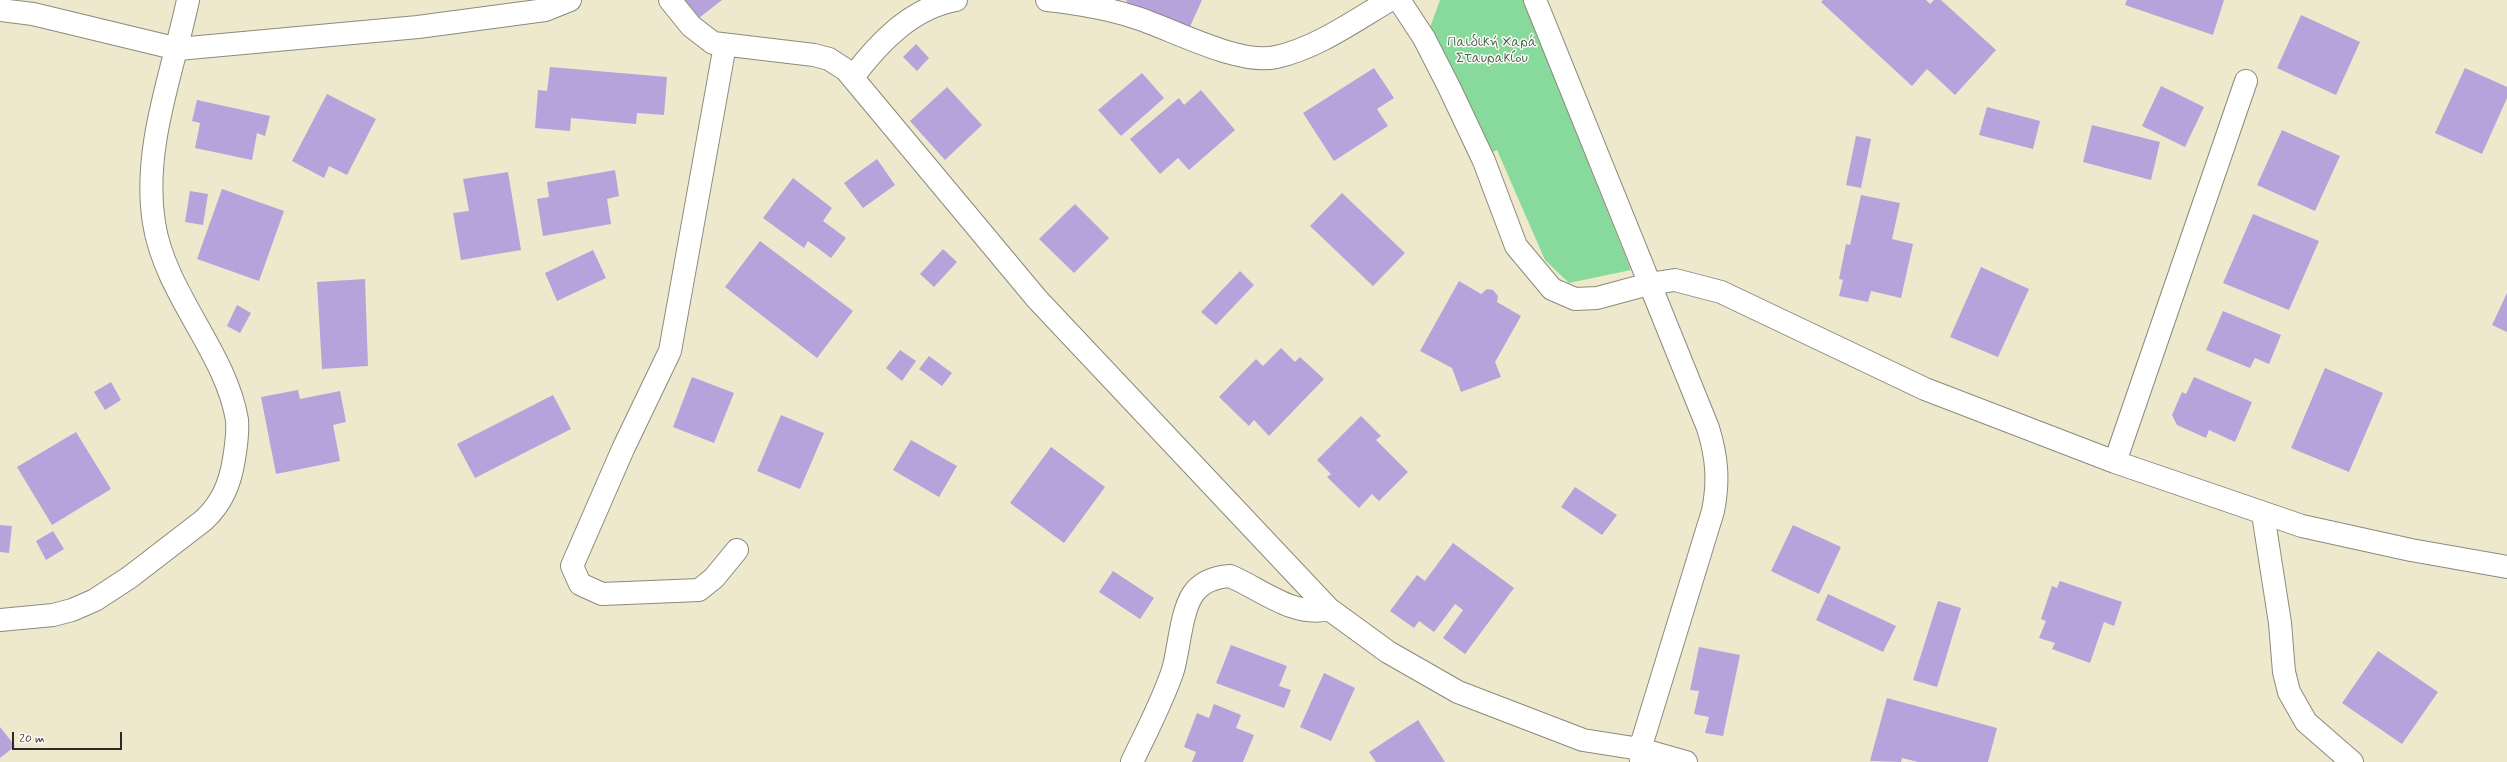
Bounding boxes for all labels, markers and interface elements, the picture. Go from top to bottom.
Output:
park label: Παιδική Χαρά Σταυρακίου [1447,35,1537,68]
scale bar [14,724,124,750]
text: 20 m [19,731,45,747]

